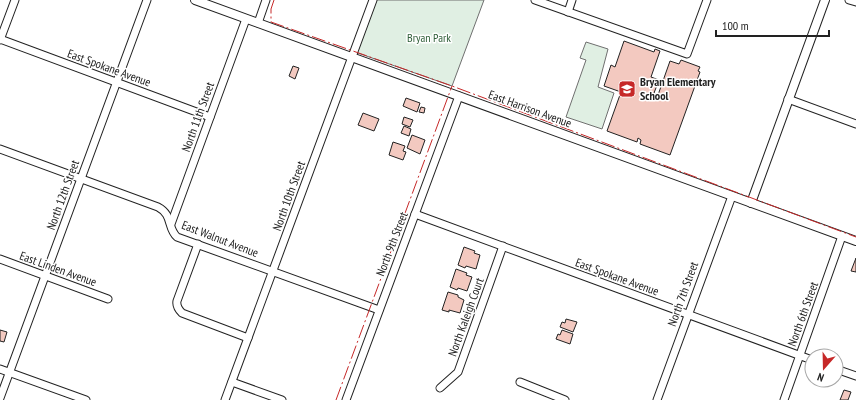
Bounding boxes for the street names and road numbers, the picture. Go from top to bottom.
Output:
street label: East Spokane Avenue [65,45,153,90]
street label: North 11th Street [178,79,217,154]
street label: East Harrison Avenue [487,87,574,131]
street label: North 12th Street [43,157,82,232]
street label: North 10th Street [269,158,308,233]
street label: North 9th Street [372,209,411,278]
street label: East Walnut Avenue [180,217,261,260]
street label: East Linden Avenue [18,248,99,289]
street label: East Spokane Avenue [573,254,661,299]
street label: North 7th Street [664,259,701,328]
street label: North Kaleigh Court [444,275,487,358]
street label: North 6th Street [784,279,821,348]

